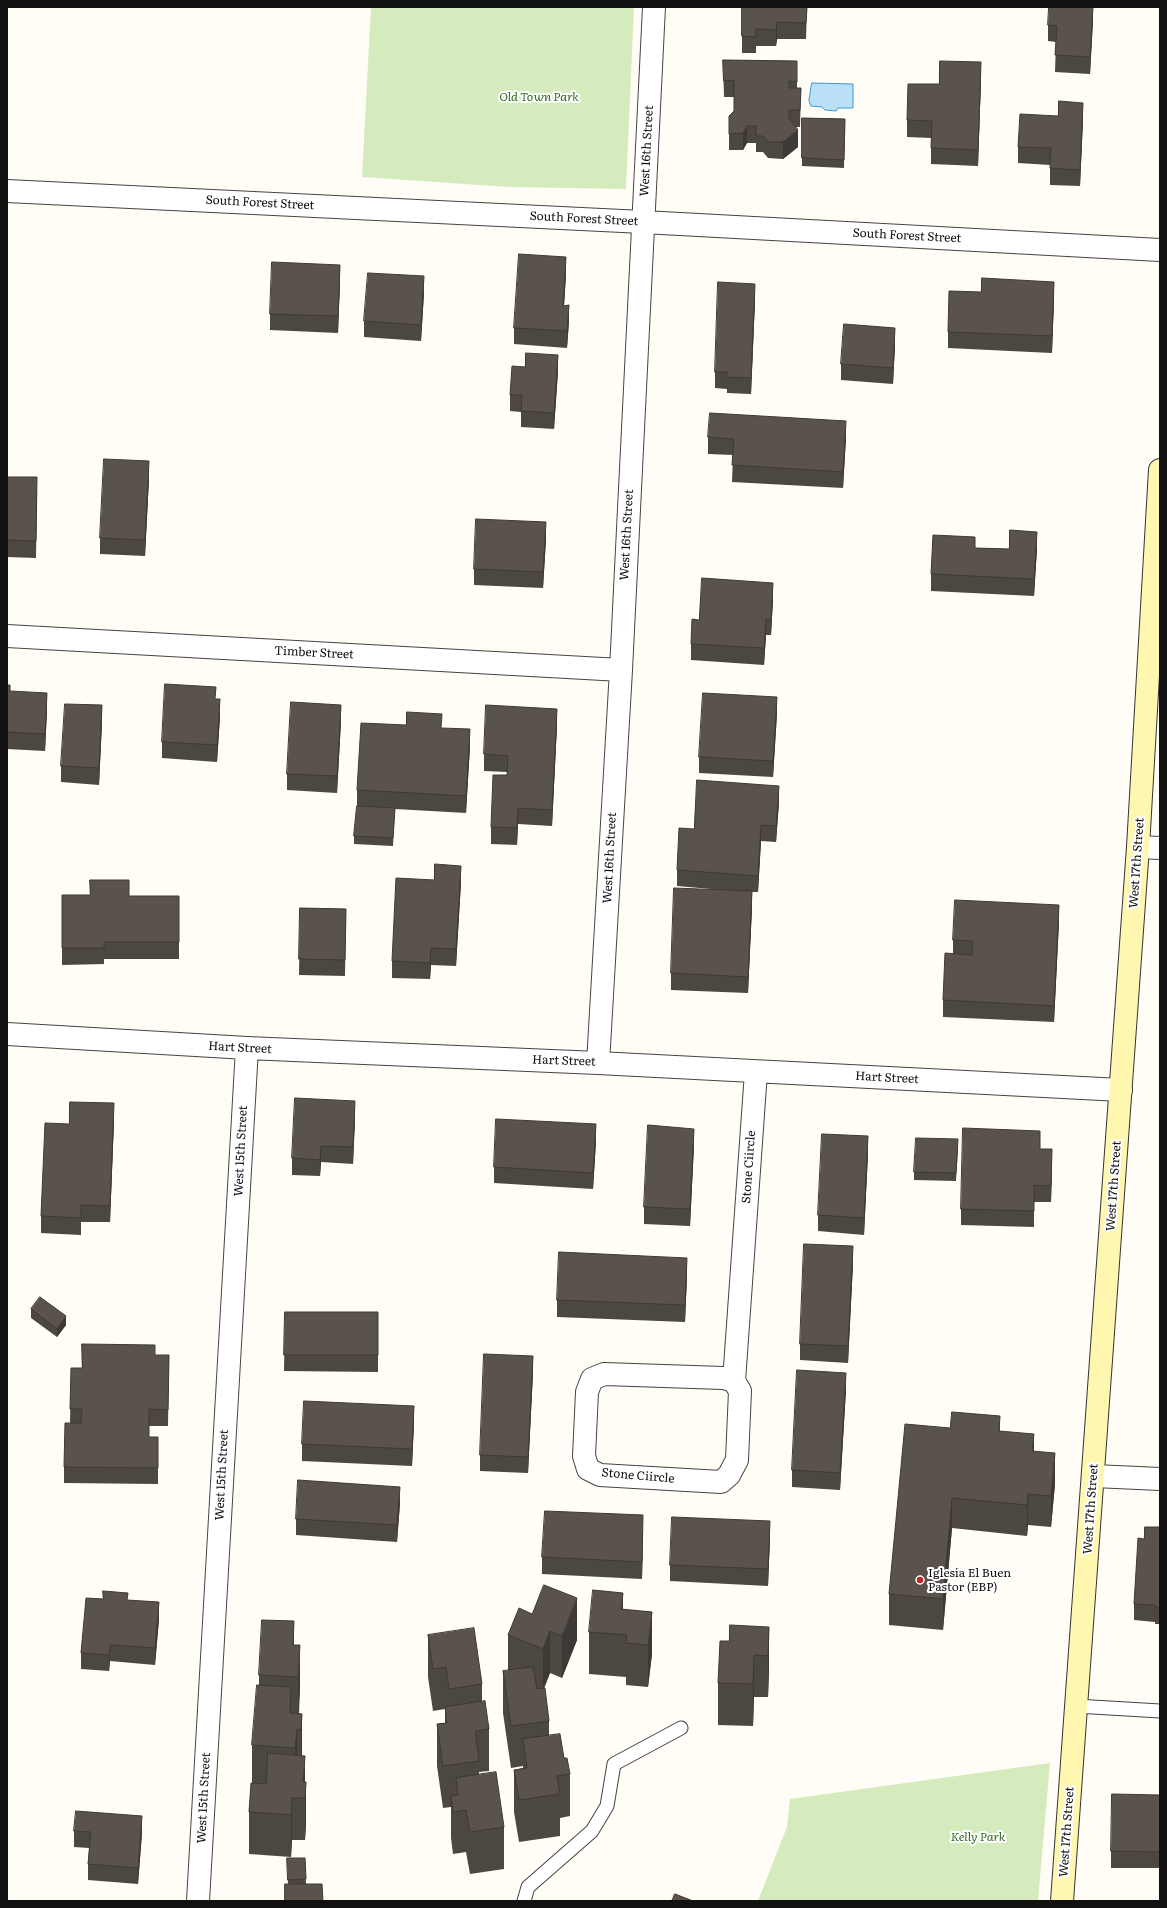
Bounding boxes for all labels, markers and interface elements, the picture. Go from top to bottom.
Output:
park label: Old Town Park [499,90,579,104]
street label: West 16th Street [637,105,657,197]
street label: South Forest Street [205,193,315,213]
street label: South Forest Street [529,209,639,229]
street label: South Forest Street [852,226,962,246]
street label: West 16th Street [617,489,637,581]
street label: Timber Street [274,644,354,662]
street label: West 16th Street [600,812,620,904]
street label: West 17th Street [1127,817,1147,909]
street label: Hart Street [208,1039,272,1057]
street label: Hart Street [532,1053,596,1069]
street label: Hart Street [855,1069,919,1087]
street label: West 15th Street [231,1105,251,1197]
street label: Stone Ciircle [739,1130,759,1204]
street label: West 17th Street [1104,1140,1124,1232]
street label: West 15th Street [212,1429,232,1521]
street label: West 17th Street [1081,1463,1101,1555]
street label: Stone Ciircle [601,1466,675,1486]
place label: Iglesia El Buen Pastor (EBP) [928,1566,1011,1594]
marker: Iglesia El Buen Pastor (EBP) [915,1575,925,1585]
street label: West 15th Street [194,1752,214,1844]
street label: West 17th Street [1057,1786,1077,1878]
park label: Kelly Park [951,1830,1005,1844]

